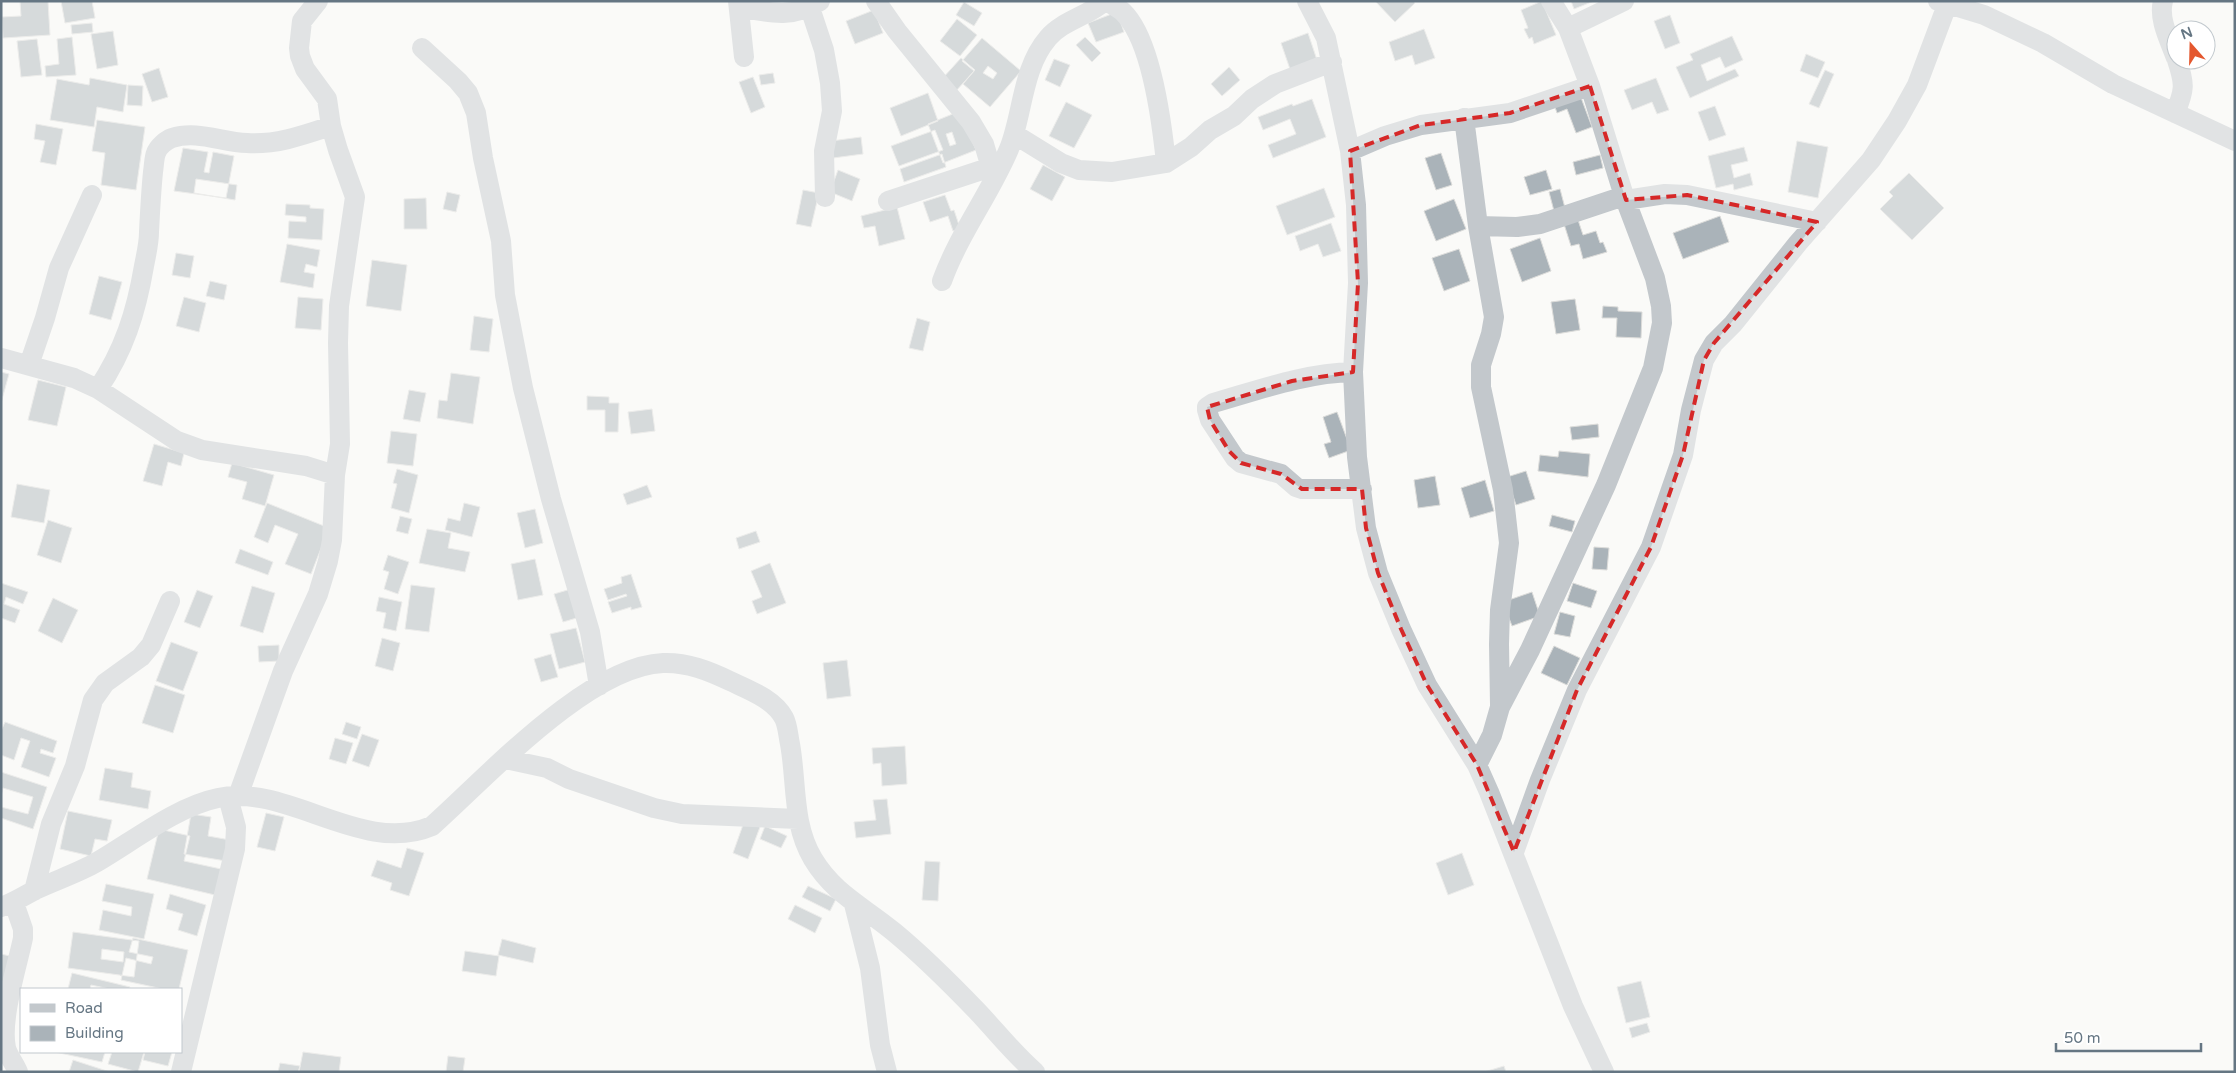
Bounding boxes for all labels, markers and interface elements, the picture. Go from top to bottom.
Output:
north arrow [2166,20,2216,70]
text: N [2179,23,2195,43]
legend [20,988,182,1053]
text: Road [65,999,103,1017]
scale bar [2056,1020,2201,1052]
text: Building [65,1024,124,1042]
text: 50 m [2064,1029,2101,1047]

